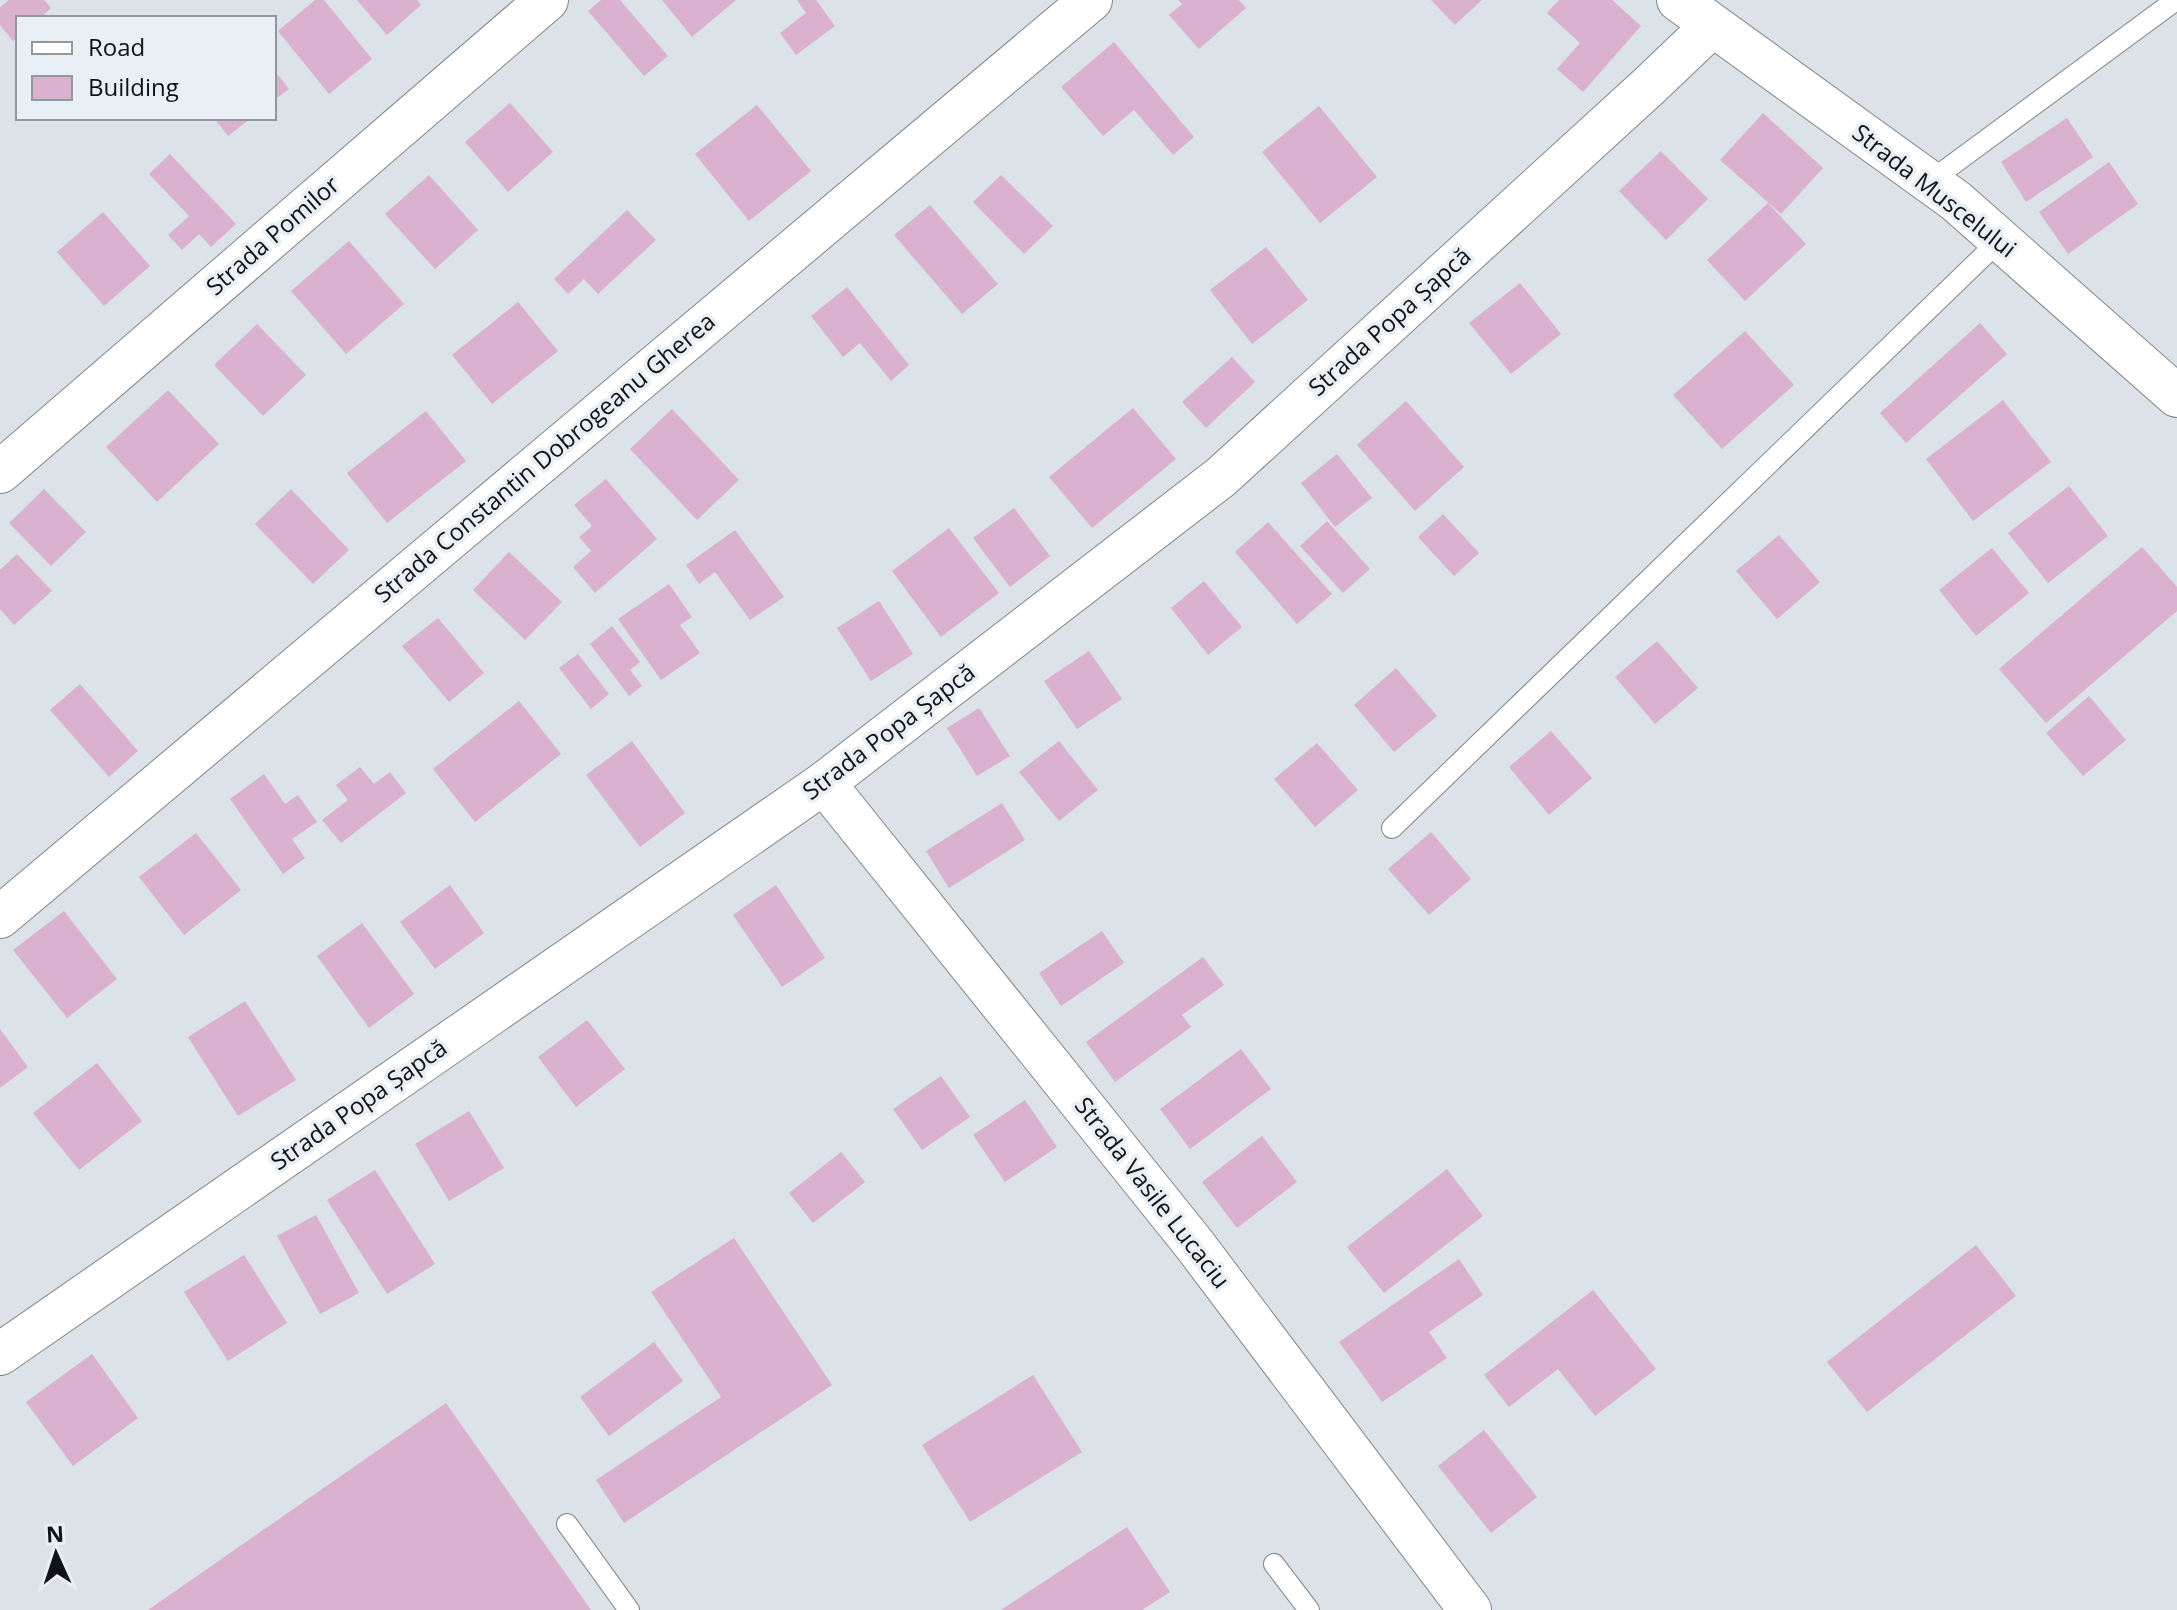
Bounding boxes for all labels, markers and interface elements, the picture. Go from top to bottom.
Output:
legend [16,16,276,120]
text: Road [88,30,145,63]
text: Building [88,70,179,103]
street label: Strada Muscelului [1846,115,2024,264]
street label: Strada Pomilor [198,168,346,302]
street label: Strada Popa Șapcă [1301,239,1477,403]
street label: Strada Constantin Dobrogeanu Gherea [367,304,721,609]
street label: Strada Popa Șapcă [795,655,981,807]
street label: Strada Popa Șapcă [263,1031,453,1177]
street label: Strada Vasile Lucaciu [1068,1090,1238,1295]
north arrow [16,1514,96,1594]
text: N [45,1518,65,1548]

